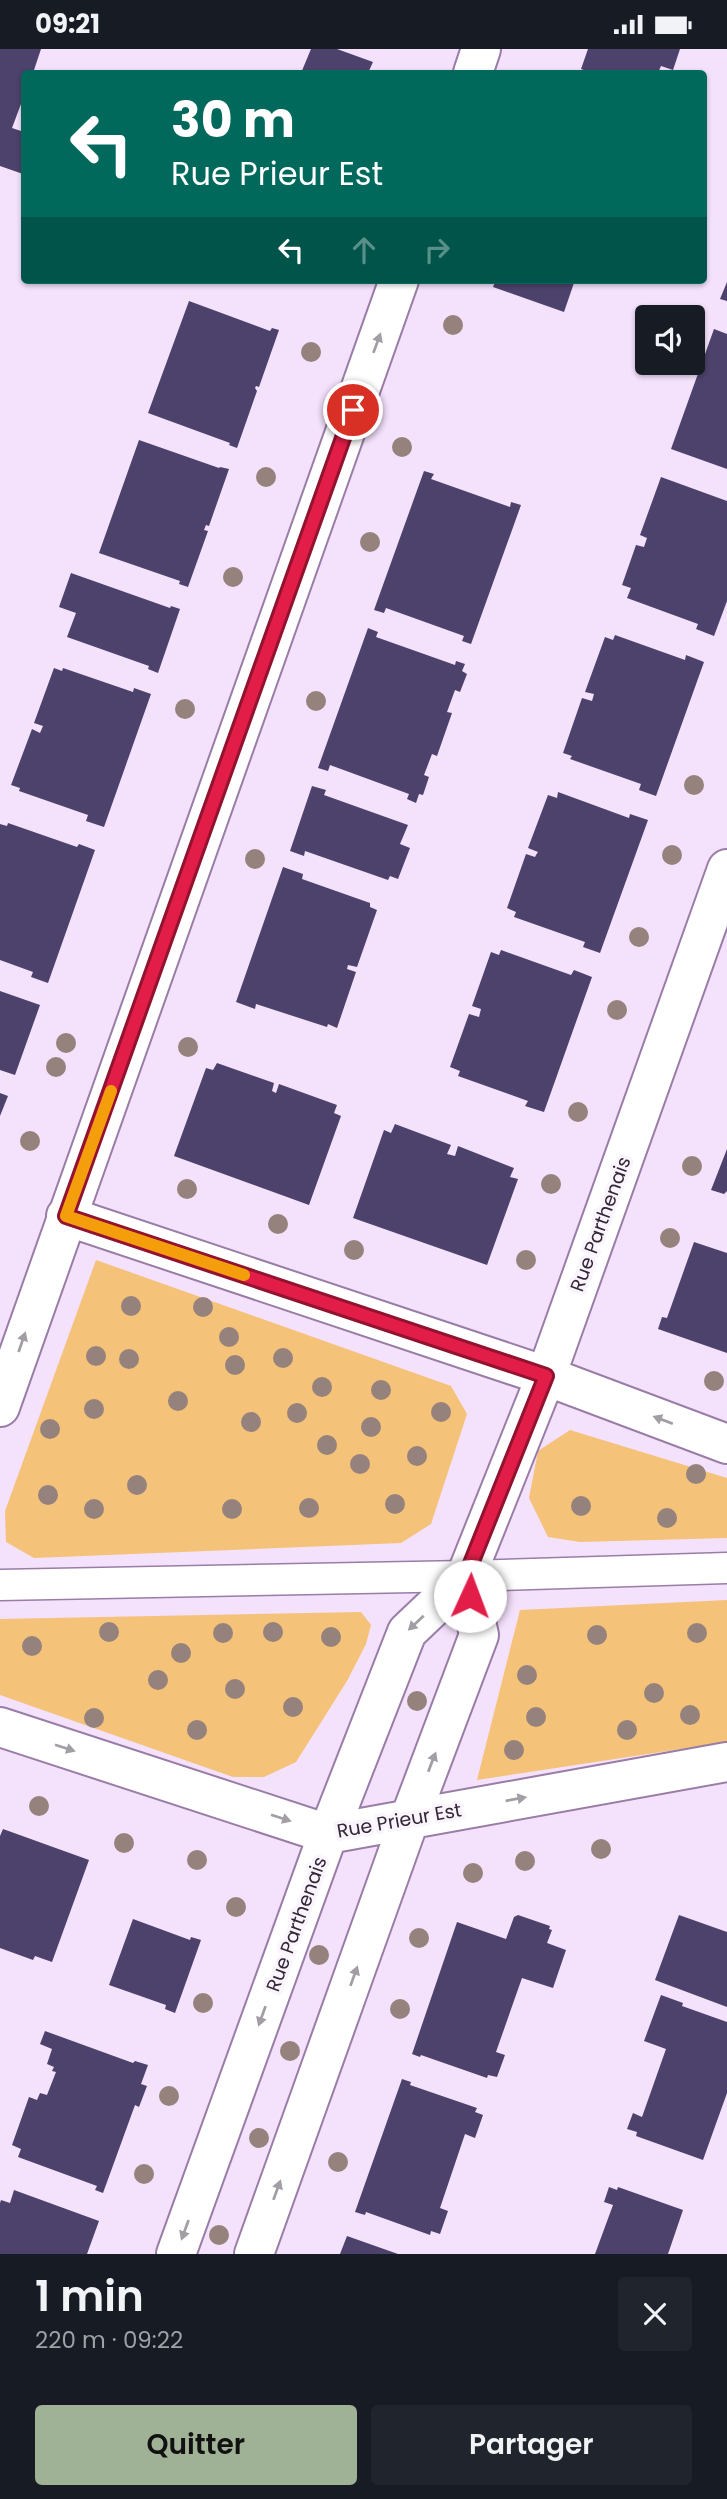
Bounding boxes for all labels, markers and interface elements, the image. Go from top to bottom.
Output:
text: 09:21 [35,6,100,42]
text: 30 m [171,86,295,154]
icon: left [56,98,147,189]
text: Rue Prieur Est [171,151,383,196]
icon: left [272,231,310,269]
icon: ahead [345,231,383,269]
icon: right [418,231,456,269]
map controls [635,305,705,375]
button: sound [635,305,705,375]
one-way arrow [372,332,383,353]
pin [323,380,383,440]
icon: arrive [334,391,372,429]
street label: Rue Parthenais [564,1153,637,1295]
one-way arrow [17,1332,28,1353]
one-way arrow [653,1414,674,1425]
position arrow [433,1559,507,1633]
one-way arrow [408,1615,425,1632]
one-way arrow [55,1743,76,1754]
one-way arrow [426,1751,437,1772]
one-way arrow [505,1793,527,1804]
street label: Rue Prieur Est [335,1796,464,1845]
one-way arrow [271,1814,292,1824]
street label: Rue Parthenais [260,1853,333,1995]
one-way arrow [349,1965,360,1986]
one-way arrow [257,2006,268,2027]
one-way arrow [272,2179,283,2200]
one-way arrow [179,2220,190,2241]
text: 1 min [35,2267,144,2326]
button: close [618,2277,692,2351]
text: 220 m · 09:22 [35,2324,183,2356]
button: Quitter [35,2405,357,2485]
button: Partager [371,2405,692,2485]

